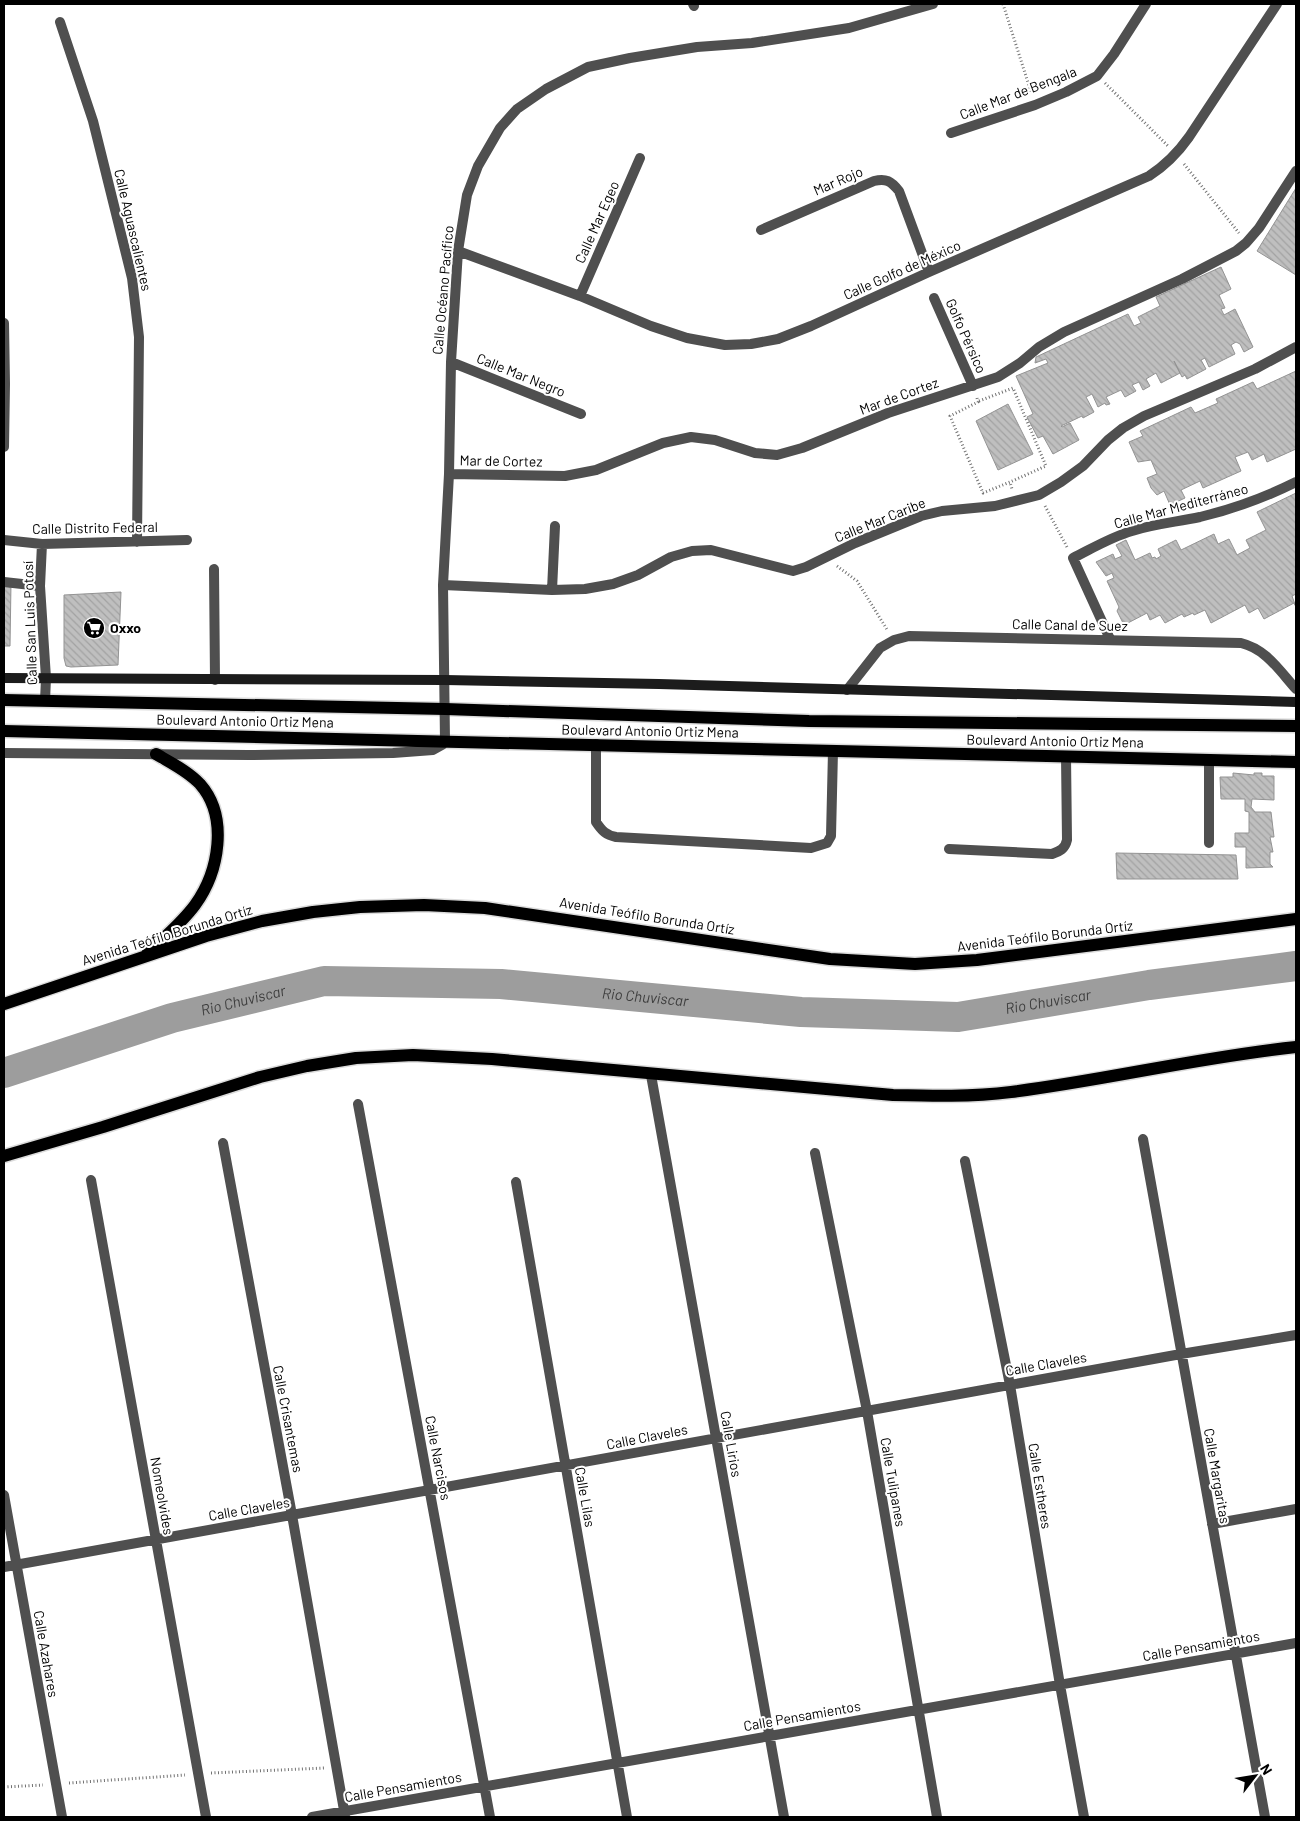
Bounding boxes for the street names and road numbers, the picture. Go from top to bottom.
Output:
street label: Calle Mar de Bengala [957,62,1079,123]
street label: Mar Rojo [810,163,865,199]
street label: Calle Aguascalientes [111,167,156,293]
street label: Calle Mar Egeo [571,178,622,266]
street label: Calle Océano Pacífico [428,225,457,355]
street label: Calle Golfo de México [840,236,963,303]
street label: Golfo Pérsico [942,296,990,376]
street label: Calle Mar Negro [474,349,568,400]
street label: Mar de Cortez [857,373,941,418]
street label: Mar de Cortez [459,451,543,470]
street label: Calle Mar Mediterráneo [1112,479,1250,532]
street label: Calle Mar Caribe [832,494,928,546]
street label: Calle Distrito Federal [32,518,158,537]
street label: Calle San Luis Potosí [19,561,40,685]
street label: Calle Canal de Suez [1012,615,1128,634]
street label: Boulevard Antonio Ortiz Mena [156,710,334,731]
street label: Boulevard Antonio Ortiz Mena [561,720,739,741]
street label: Boulevard Antonio Ortiz Mena [966,730,1144,751]
street label: Avenida Teófilo Borunda Ortíz [558,893,736,938]
street label: Avenida Teófilo Borunda Ortíz [80,900,254,969]
street label: Avenida Teófilo Borunda Ortíz [956,916,1134,955]
street label: Calle Claveles [1004,1348,1088,1379]
street label: Calle Crisantemas [270,1364,307,1474]
street label: Calle Lirios [717,1410,746,1479]
street label: Calle Narcisos [422,1414,455,1502]
street label: Calle Claveles [605,1420,689,1453]
street label: Calle Margaritas [1201,1427,1234,1525]
street label: Calle Tulipanes [877,1436,910,1528]
street label: Calle Estheres [1025,1442,1056,1530]
street label: Nomeolvides [147,1456,178,1536]
street label: Calle Lilas [572,1465,599,1529]
street label: Calle Claveles [207,1493,291,1524]
street label: Calle Azahares [30,1609,63,1699]
street label: Calle Pensamientos [1141,1627,1261,1664]
street label: Calle Pensamientos [742,1697,862,1734]
street label: Calle Pensamientos [343,1768,463,1805]

